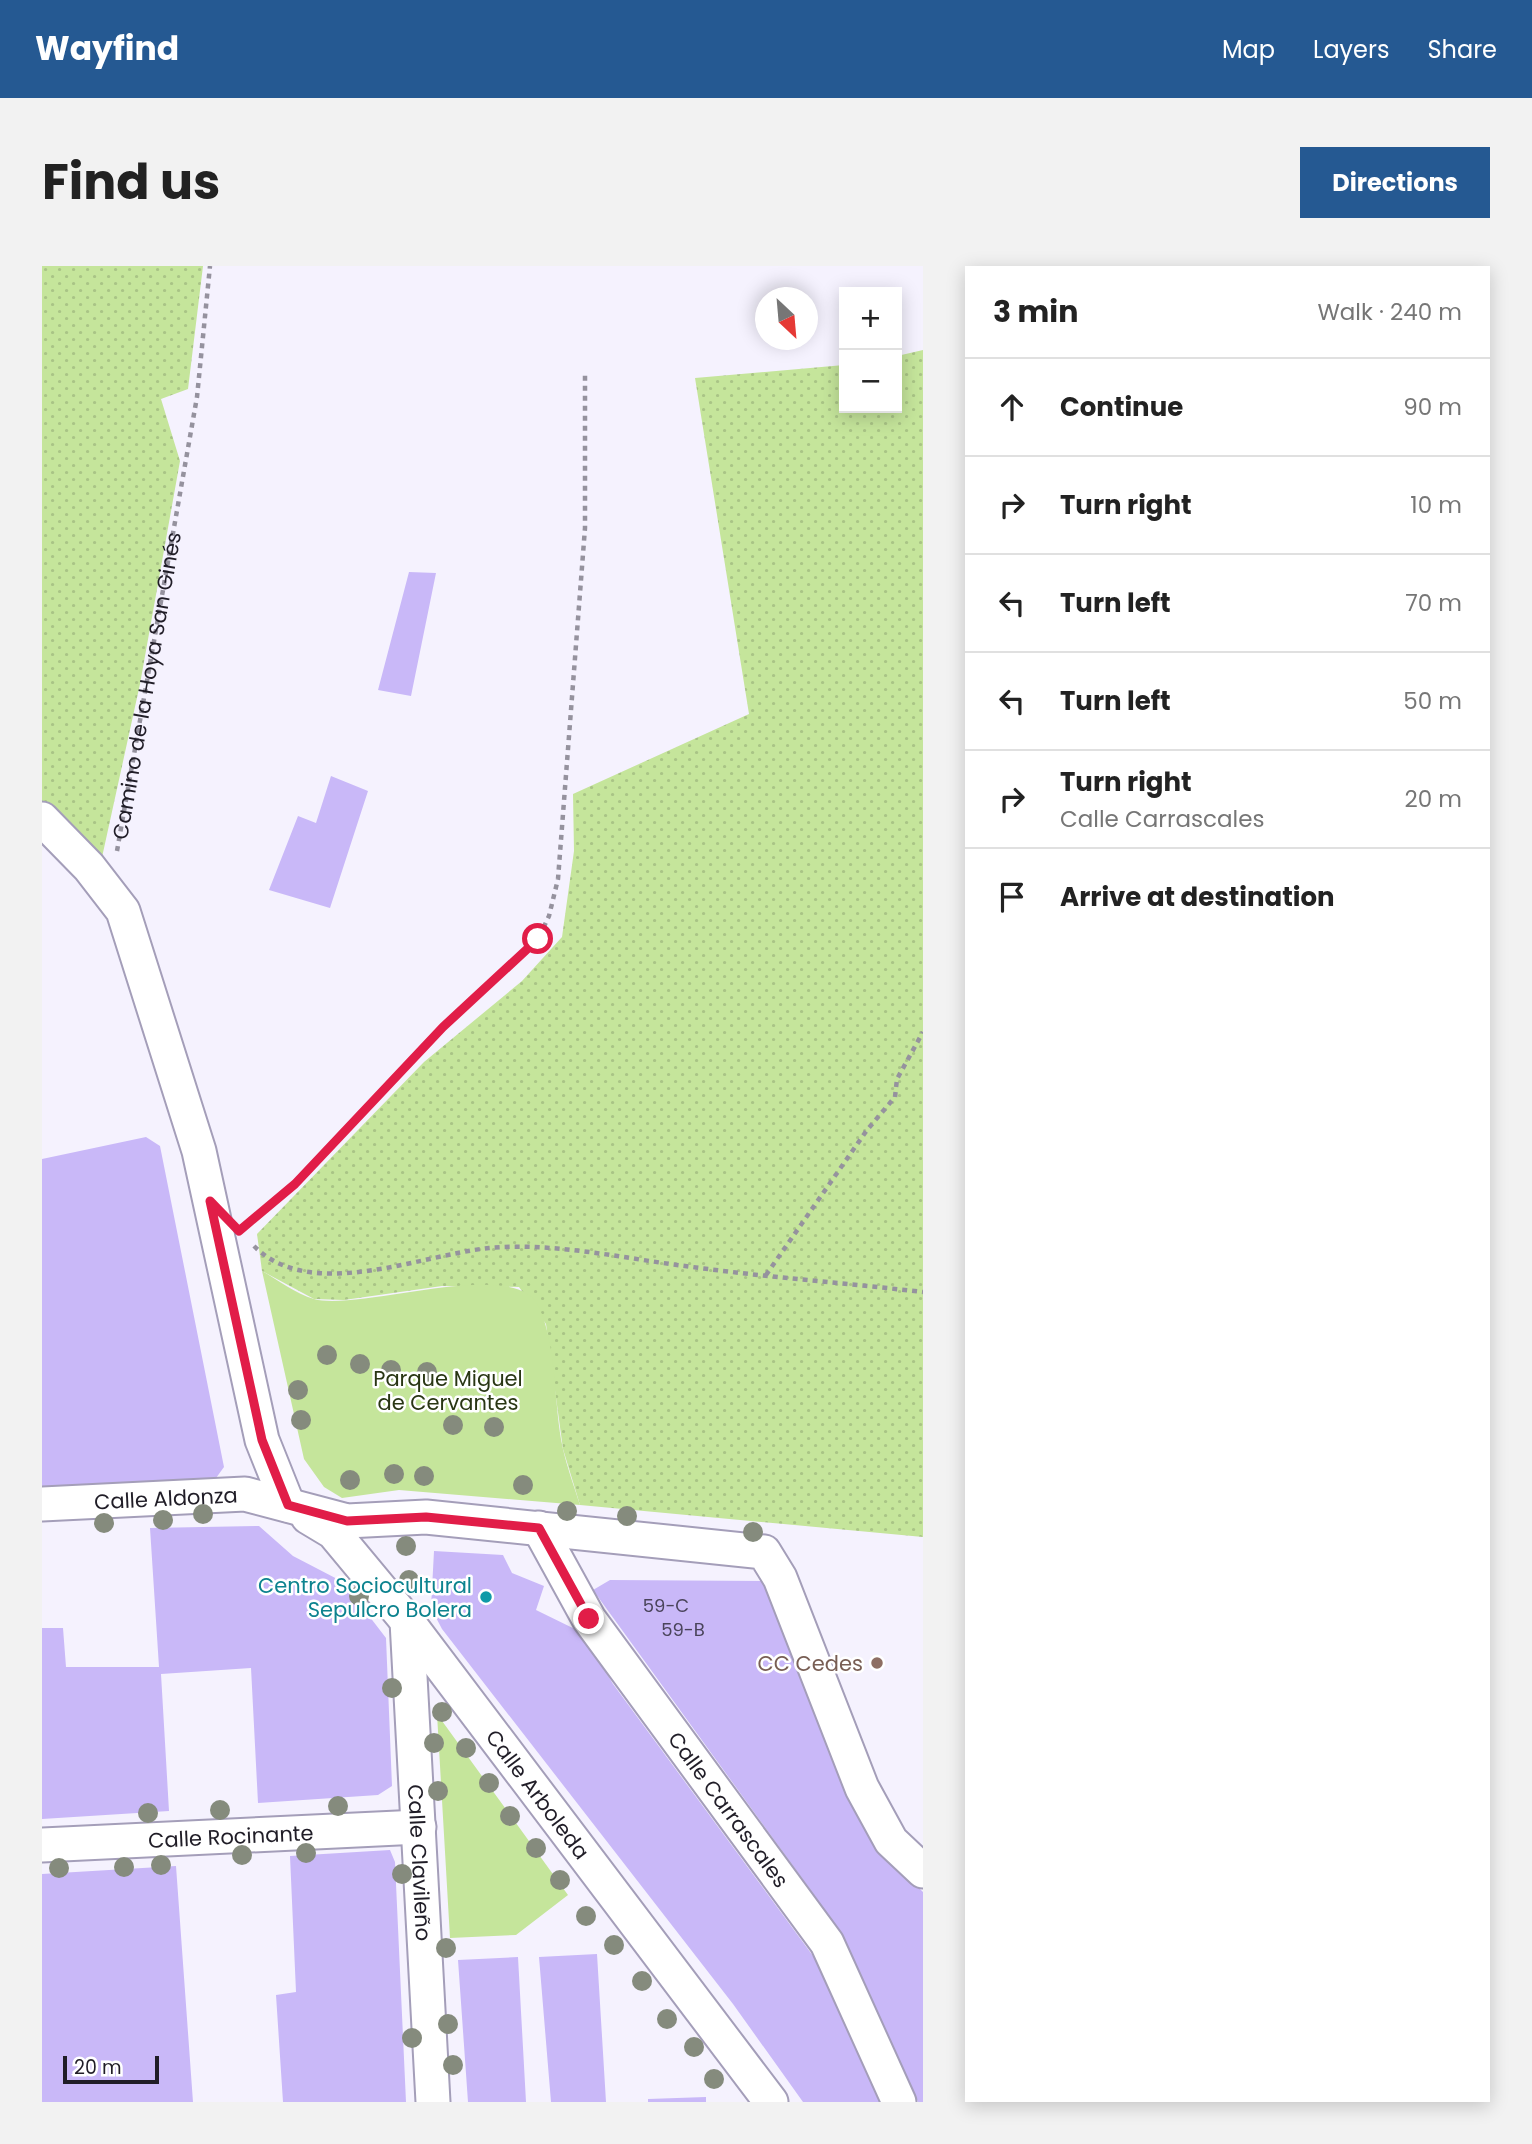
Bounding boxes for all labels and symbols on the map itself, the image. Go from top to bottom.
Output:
north arrow [755,287,818,350]
street label: Camino de la Hoya San Ginés [105,530,187,842]
route start [522,923,553,954]
park label: Parque Miguel de Cervantes [373,1364,523,1417]
street label: Calle Aldonza [93,1480,238,1516]
place label: Centro Sociocultural Sepulcro Bolera [258,1571,472,1624]
marker: Centro Sociocultural Sepulcro Bolera [478,1589,494,1605]
house number: 59-C [643,1593,689,1618]
route end [573,1603,604,1634]
house number: 59-B [661,1617,705,1642]
place label: CC Cedes [758,1649,863,1678]
marker: CC Cedes [869,1655,885,1671]
street label: Calle Arboleda [479,1723,597,1865]
street label: Calle Carrascales [662,1725,796,1893]
street label: Calle Clavileño [401,1783,439,1942]
street label: Calle Rocinante [148,1818,314,1854]
scale bar [63,2053,159,2085]

